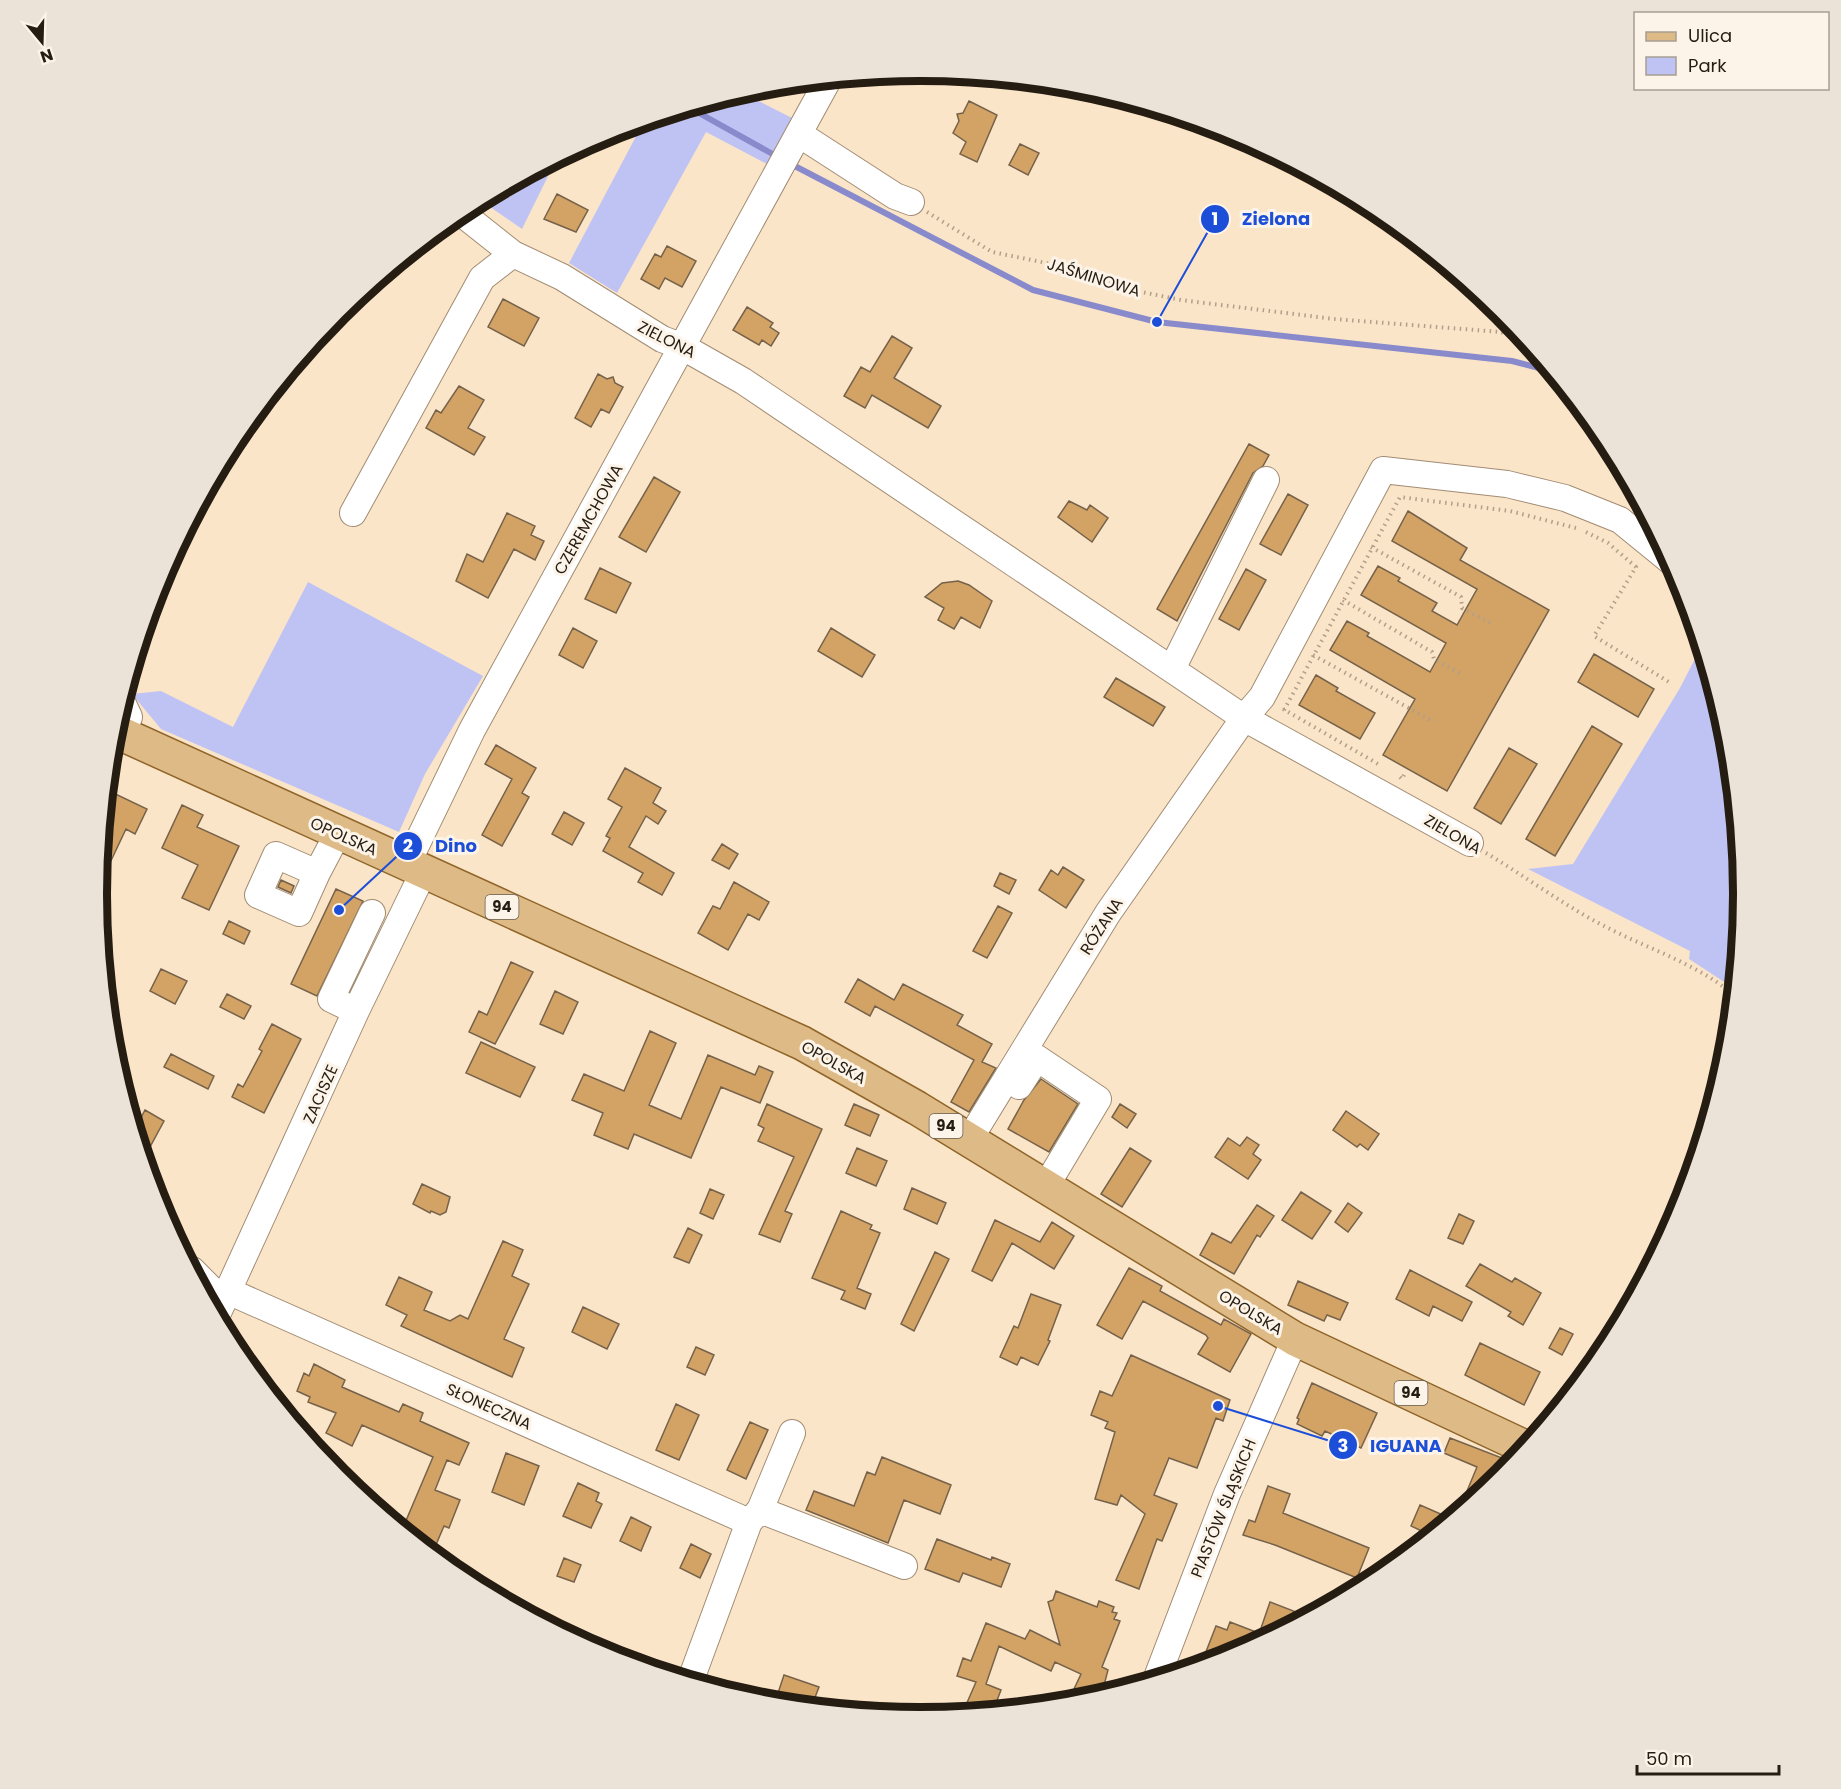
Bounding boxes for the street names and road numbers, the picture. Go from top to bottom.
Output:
street label: JAŚMINOWA [1044,252,1144,303]
street label: ZIELONA [634,315,700,364]
street label: CZEREMCHOWA [548,460,628,579]
street label: ZIELONA [1420,809,1486,860]
street label: OPOLSKA [307,811,381,862]
street label: RÓŻANA [1074,893,1129,959]
road number: 94 [486,895,518,919]
street label: OPOLSKA [797,1035,871,1090]
street label: ZACISZE [297,1061,344,1127]
road number: 94 [930,1114,962,1138]
street label: OPOLSKA [1214,1284,1287,1341]
street label: SŁONECZNA [442,1377,535,1436]
road number: 94 [1394,1381,1428,1405]
street label: PIASTÓW ŚLĄSKICH [1185,1435,1262,1581]

